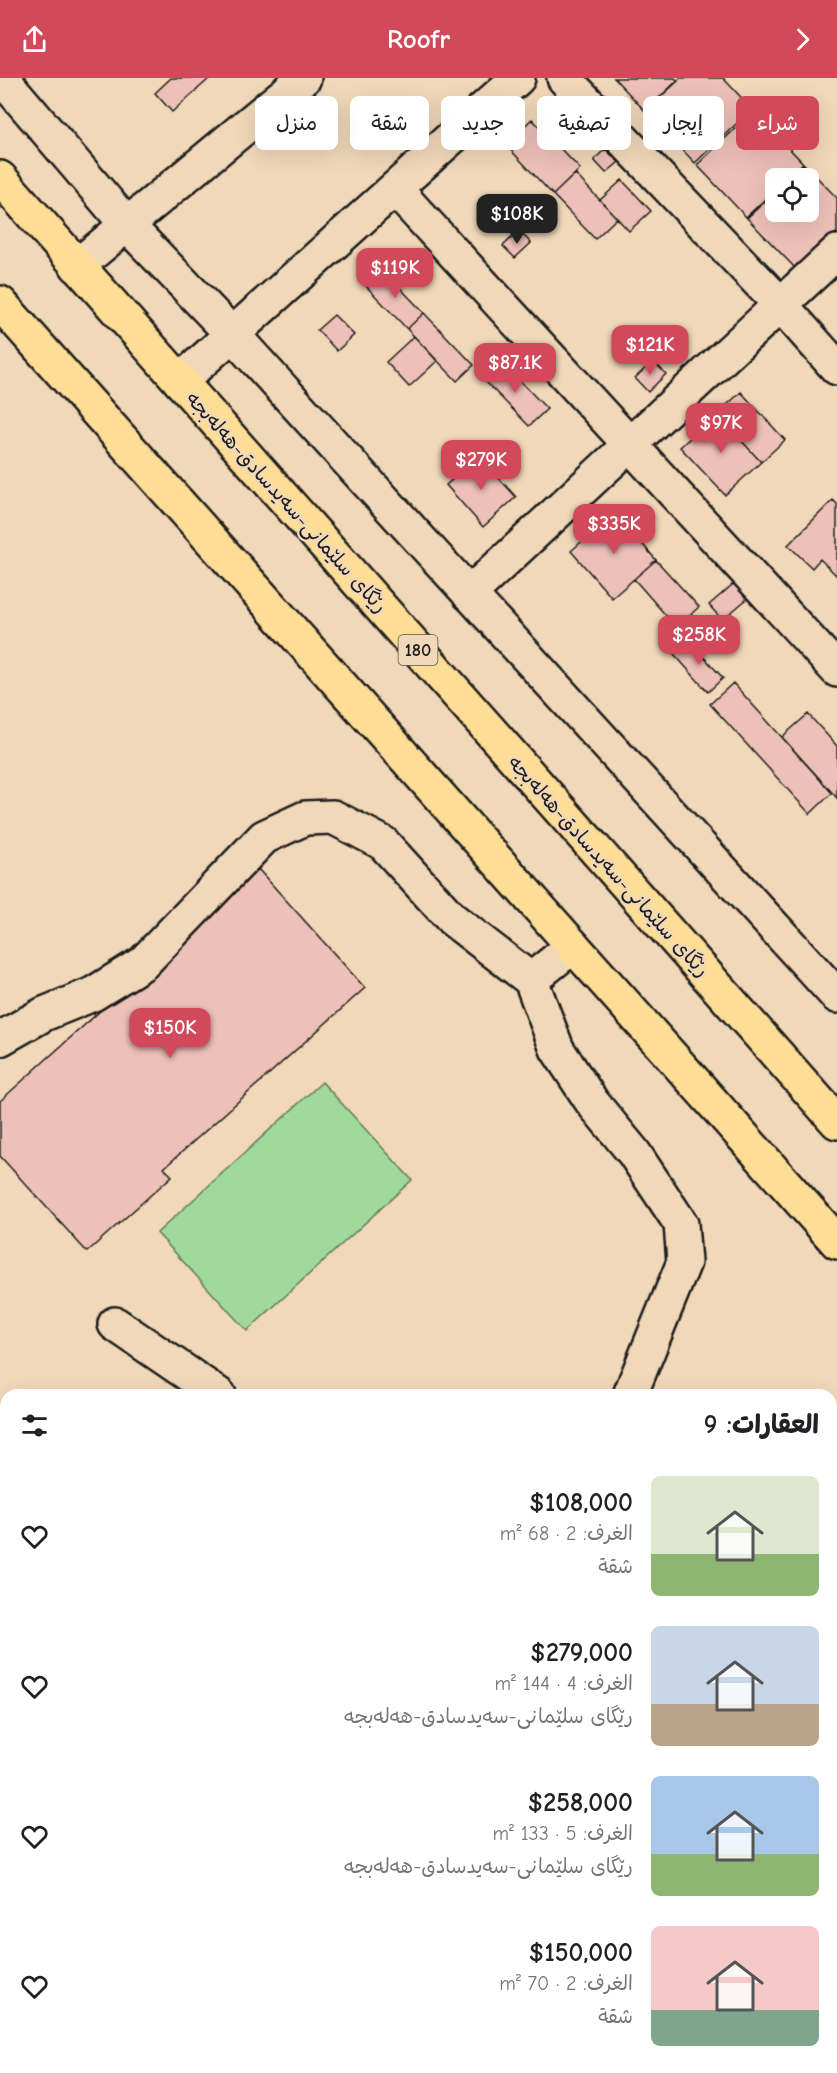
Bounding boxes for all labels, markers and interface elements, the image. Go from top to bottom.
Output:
icon: share [18,23,51,56]
icon: forward [786,23,819,56]
text: Roofr [387,24,450,55]
chip: منزل [255,96,338,150]
chip: شقة [350,96,429,150]
chip: جديد [441,96,525,150]
chip: تصفية [537,96,631,150]
chip: إيجار [643,96,724,150]
chip: شراء [736,96,819,150]
map controls [765,168,819,222]
button: locate [765,168,819,222]
pin: $108K [475,194,559,245]
text: $108K [491,202,543,225]
pin: $119K [353,248,437,299]
text: $119K [370,256,420,279]
pin: $121K [608,325,692,376]
text: $121K [626,333,674,356]
pin: $87.1K [466,343,564,394]
text: $87.1K [488,351,542,374]
street label: رێگای سلێمانی-سەیدسادق-هەلەبجە [181,387,392,618]
pin: $97K [685,403,757,454]
text: $97K [700,411,742,434]
pin: $279K [439,440,523,491]
text: $279K [455,448,507,471]
pin: $335K [572,504,656,555]
text: $335K [587,512,641,535]
pin: $258K [657,615,741,666]
text: $258K [672,623,726,646]
road number: 180 [398,635,438,665]
street label: رێگای سلێمانی-سەیدسادق-هەلەبجە [503,751,714,982]
pin: $150K [128,1008,212,1059]
text: $150K [143,1016,197,1039]
icon: filters [18,1409,51,1442]
text: العقارات: 9 [704,1410,819,1440]
text: $108,000 [529,1488,633,1518]
icon: home [699,1500,771,1572]
icon: heart [18,1520,51,1553]
text: الغرف: 2 · 68 m² [500,1522,633,1545]
text: شقة [598,1555,633,1578]
text: $279,000 [530,1638,633,1668]
icon: home [699,1650,771,1722]
icon: heart [18,1670,51,1703]
text: الغرف: 4 · 144 m² [495,1672,633,1695]
text: رێگای سلێمانی-سەیدسادق-هەلەبجە [344,1705,633,1728]
text: $258,000 [528,1788,633,1818]
icon: home [699,1800,771,1872]
icon: heart [18,1820,51,1853]
text: الغرف: 5 · 133 m² [492,1822,633,1845]
text: رێگای سلێمانی-سەیدسادق-هەلەبجە [344,1855,633,1878]
text: $150,000 [529,1938,633,1968]
icon: home [699,1950,771,2022]
icon: heart [18,1970,51,2003]
text: الغرف: 2 · 70 m² [499,1972,633,1995]
text: شقة [598,2005,633,2028]

